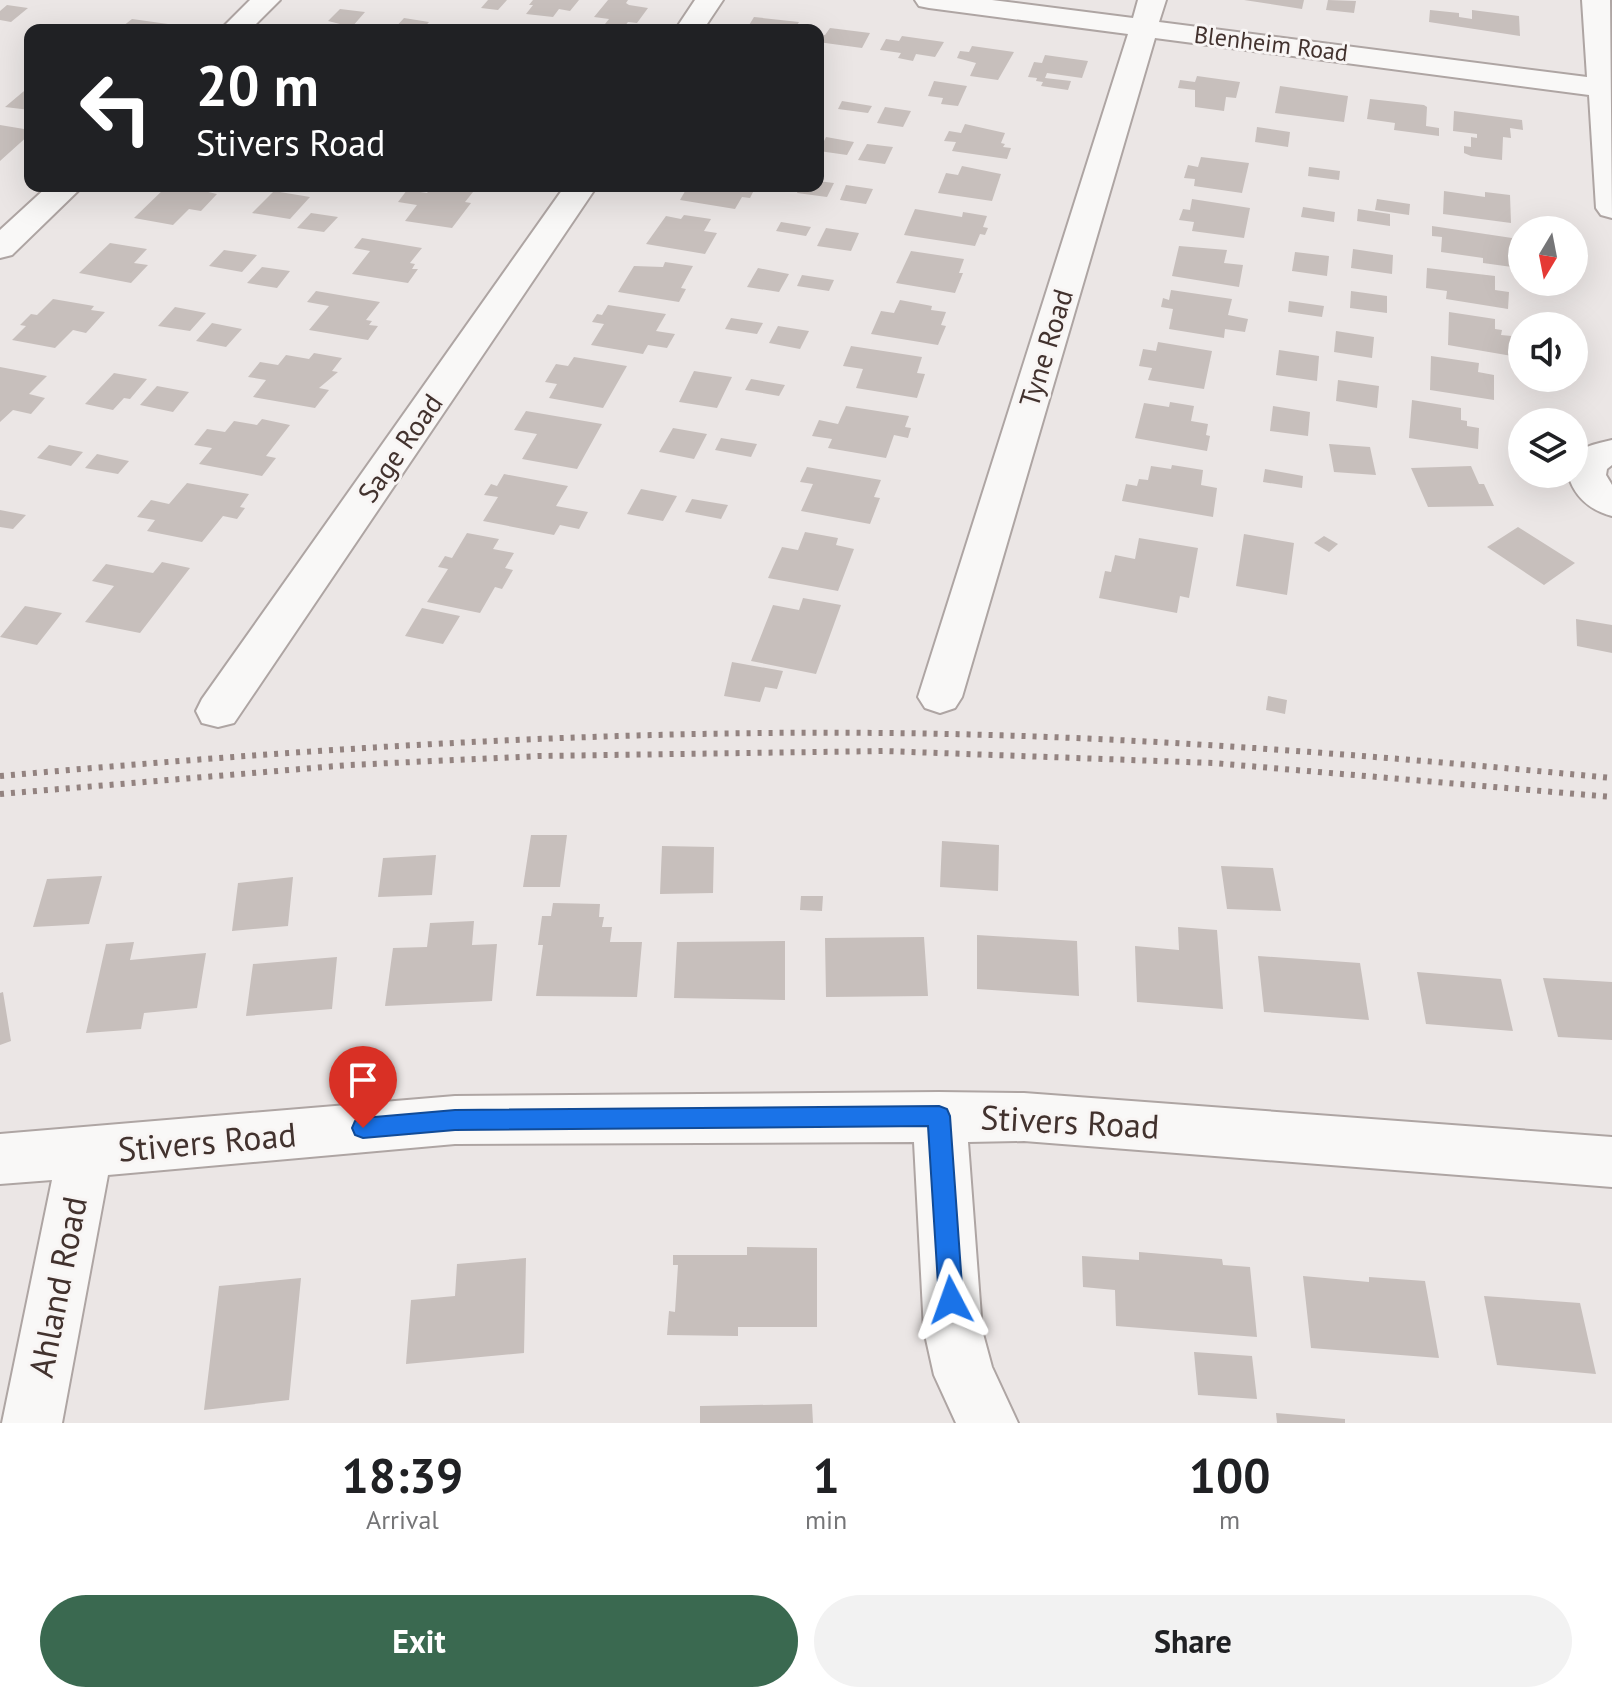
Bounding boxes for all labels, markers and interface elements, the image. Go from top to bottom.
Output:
street label: Blenheim Road [1192,19,1350,68]
text: 20 m [196,49,319,121]
icon: left [64,56,168,160]
text: Stivers Road [196,119,385,166]
north arrow [1508,216,1588,296]
map controls [1508,216,1588,488]
street label: Tyne Road [1010,284,1081,411]
button: sound [1508,312,1588,392]
street label: Sage Road [349,386,451,509]
button: layers [1508,408,1588,488]
pin [329,1046,397,1128]
icon: arrive [341,1058,385,1102]
street label: Stivers Road [980,1094,1161,1148]
street label: Stivers Road [116,1111,298,1171]
street label: Ahland Road [18,1193,96,1381]
position arrow [909,1258,993,1342]
text: 18:39 [342,1444,463,1506]
text: 1 [812,1444,840,1506]
text: 100 [1189,1444,1270,1506]
text: Arrival [366,1503,439,1536]
text: min [805,1503,847,1536]
text: m [1219,1503,1240,1536]
button: Exit [40,1595,798,1687]
button: Share [814,1595,1572,1687]

